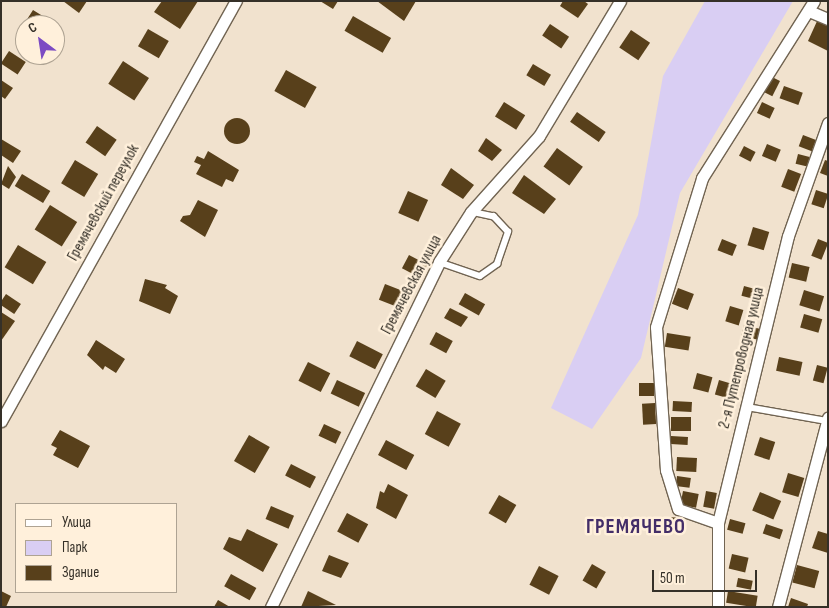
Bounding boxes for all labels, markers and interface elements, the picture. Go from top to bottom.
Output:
north arrow [15,15,65,65]
text: С [25,18,40,37]
street label: Гремячевский переулок [64,141,144,265]
street label: Гремячевская улица [378,232,446,338]
street label: 2-я Путепроводная улица [715,285,769,431]
legend [15,503,178,593]
text: Улица [62,513,91,532]
district label: ГРЕМЯЧЕВО [585,514,687,540]
text: Парк [62,538,87,557]
scale bar [654,560,759,592]
text: Здание [62,563,99,582]
text: 50 m [660,569,685,588]

